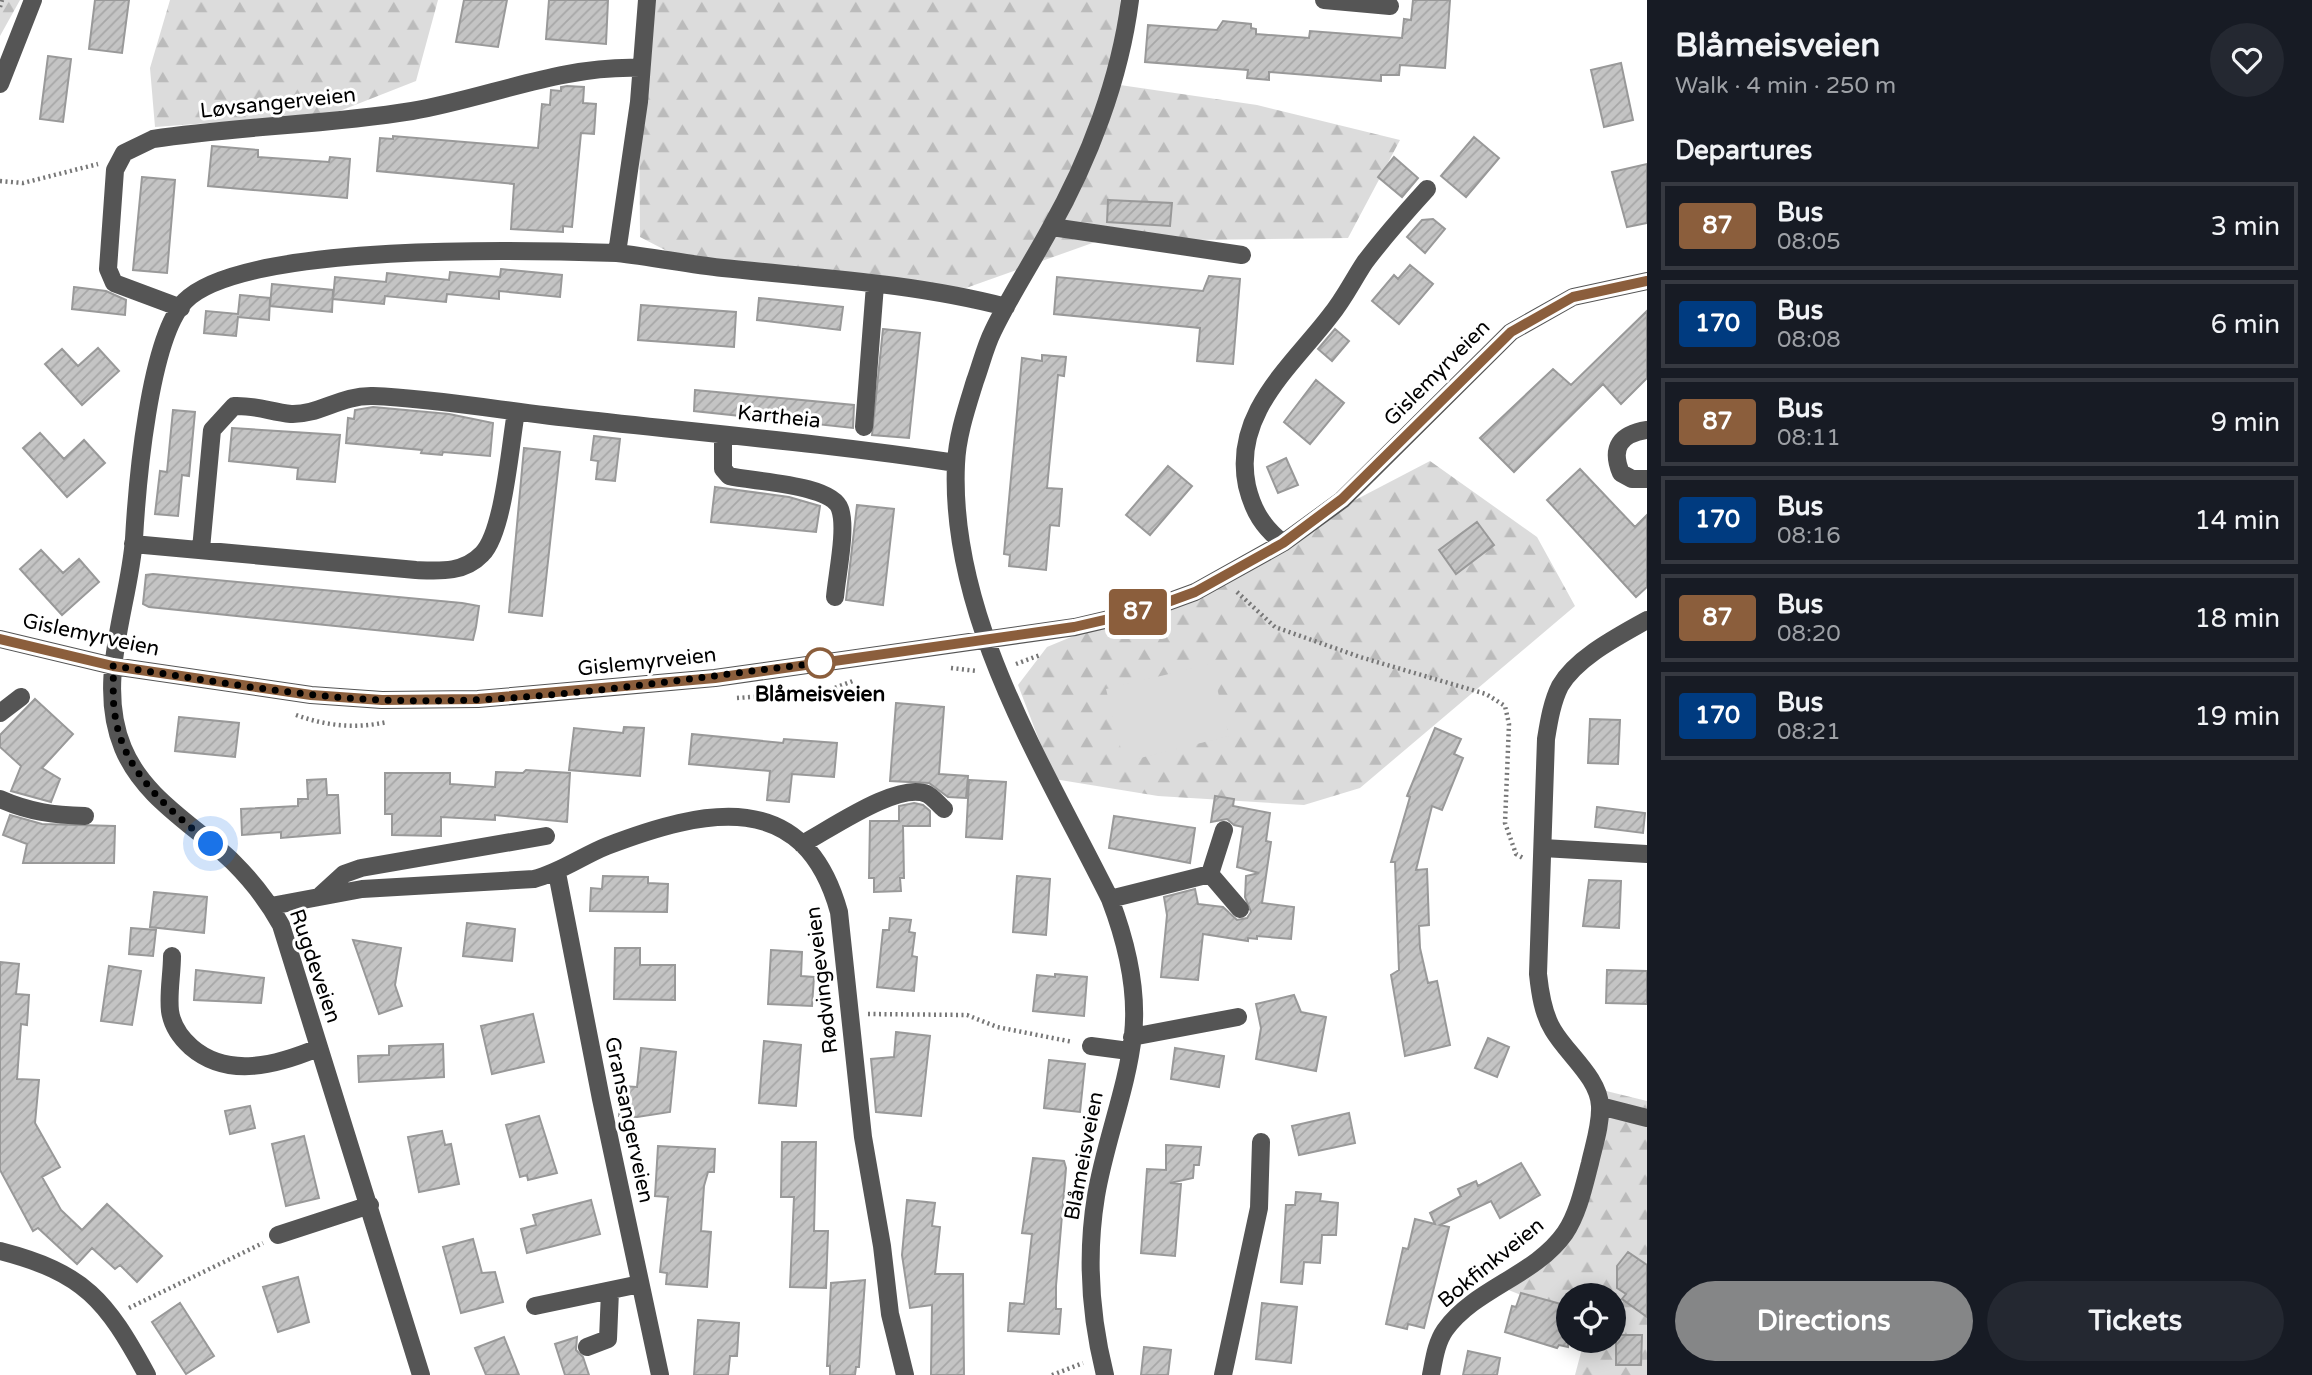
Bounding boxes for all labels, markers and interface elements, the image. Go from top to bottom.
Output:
button: heart [2210,23,2284,97]
text: Blåmeisveien [1675,26,1880,65]
text: Walk · 4 min · 250 m [1675,72,1896,100]
street label: Løvsangerveien [199,82,357,124]
text: Departures [1675,135,1812,166]
text: Bus [1777,197,1823,228]
text: 87 [1702,211,1733,240]
text: 3 min [2211,211,2280,242]
text: 08:05 [1777,228,1841,256]
text: Bus [1777,295,1823,326]
text: 170 [1695,309,1740,338]
text: 6 min [2211,309,2280,340]
street label: Gislemyrveien [1379,315,1495,431]
text: 08:08 [1777,326,1841,354]
text: Bus [1777,393,1823,424]
street label: Kartheia [736,400,822,434]
text: 87 [1702,407,1733,436]
text: 9 min [2211,407,2280,438]
text: 08:11 [1777,424,1841,452]
text: Bus [1777,491,1823,522]
text: 170 [1695,505,1740,534]
text: 14 min [2194,505,2280,536]
text: 08:16 [1777,522,1841,550]
line badge: 87 [1106,589,1170,635]
text: Bus [1777,589,1823,620]
text: 87 [1123,597,1153,626]
text: 87 [1702,603,1733,632]
text: 18 min [2194,603,2280,634]
street label: Gislemyrveien [20,608,162,662]
text: 08:20 [1777,620,1841,648]
street label: Gislemyrveien [576,642,718,682]
marker: Blåmeisveien [805,648,835,678]
place label: Blåmeisveien [755,682,885,707]
text: Bus [1777,687,1823,718]
text: 170 [1695,701,1740,730]
text: 19 min [2194,701,2280,732]
text: 08:21 [1777,718,1841,746]
your location [193,826,228,861]
street label: Rødvingeveien [801,905,843,1055]
street label: Rugdeveien [284,906,346,1026]
street label: Gransangerveien [599,1035,659,1205]
street label: Blåmeisveien [1059,1090,1109,1222]
street label: Bokfinkveien [1433,1213,1549,1313]
button: Directions [1675,1281,1973,1361]
button: Tickets [1987,1281,2284,1361]
map controls [1556,1283,1626,1353]
button: locate [1556,1283,1626,1353]

